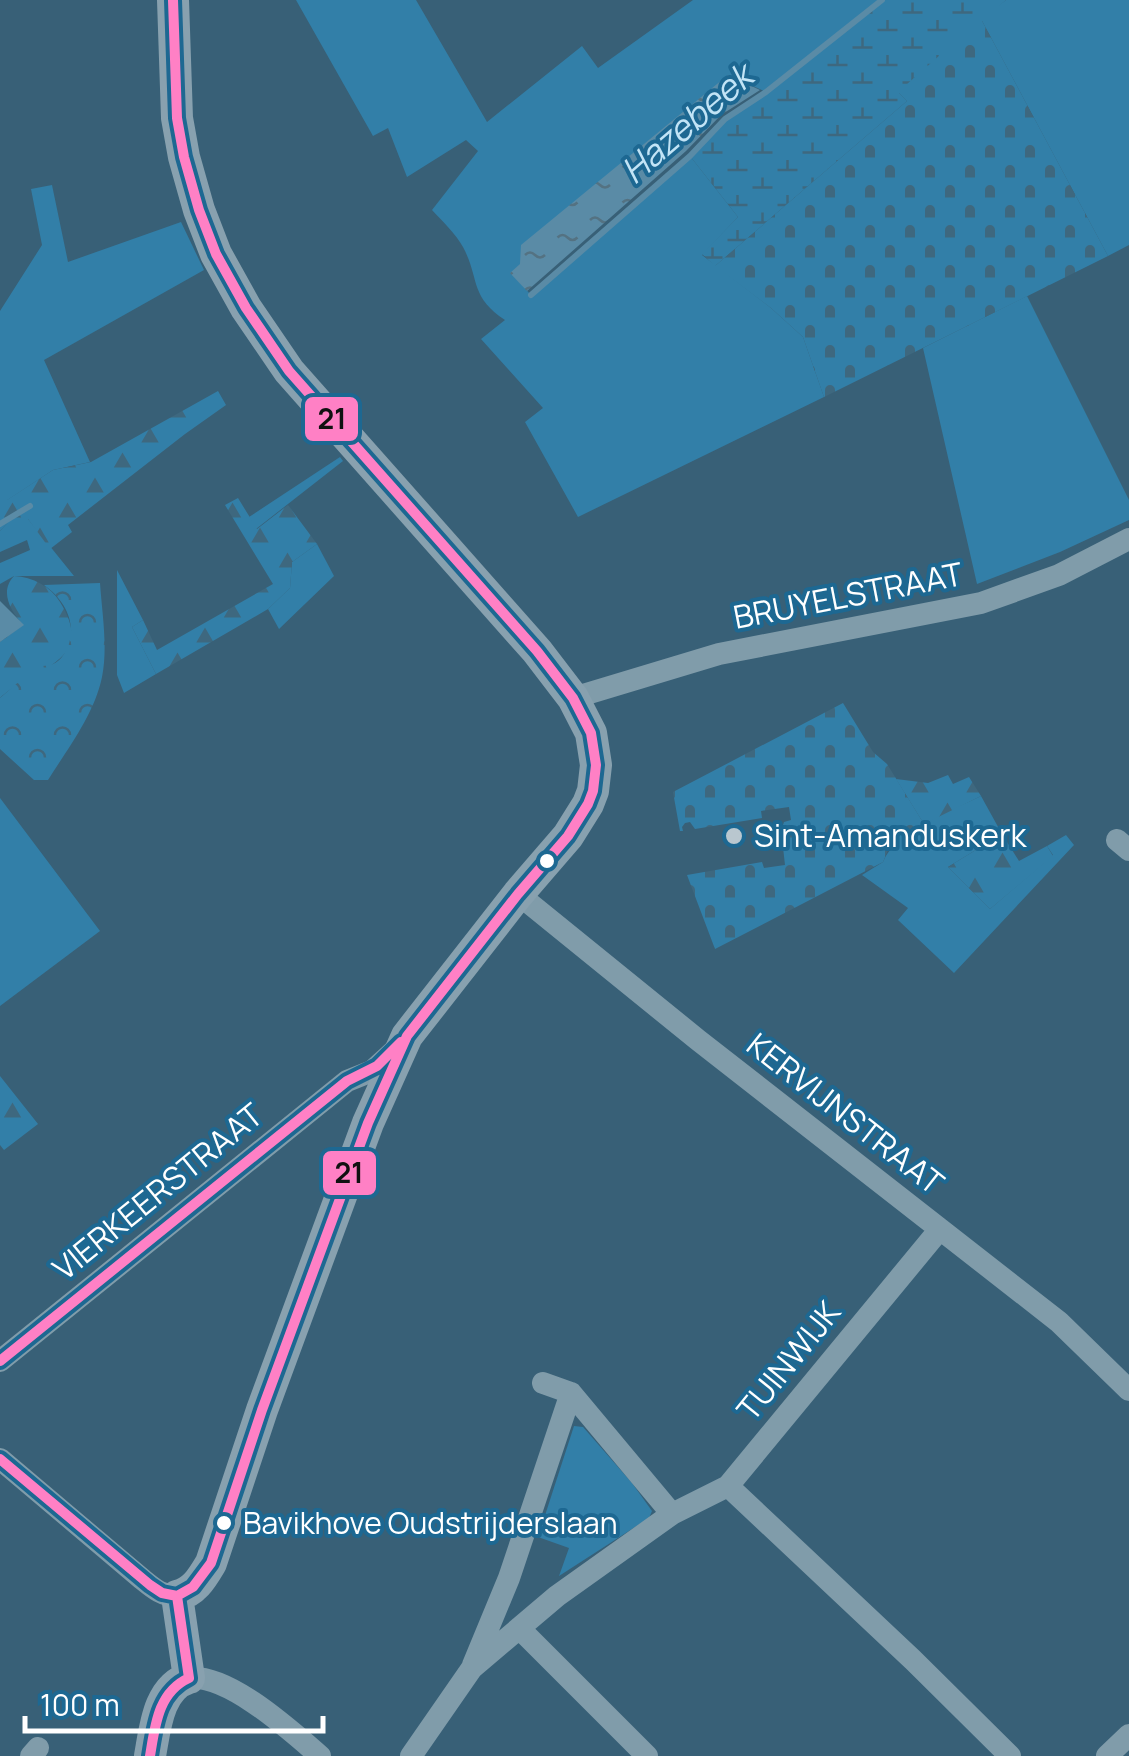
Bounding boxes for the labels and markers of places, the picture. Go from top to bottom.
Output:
place label: Sint-Amanduskerk [754,813,1027,857]
marker: Sint-Amanduskerk [723,825,745,847]
unlabelled marker [537,851,557,871]
place label: Bavikhove Oudstrijderslaan [243,1502,618,1543]
marker: Bavikhove Oudstrijderslaan [214,1513,234,1533]

